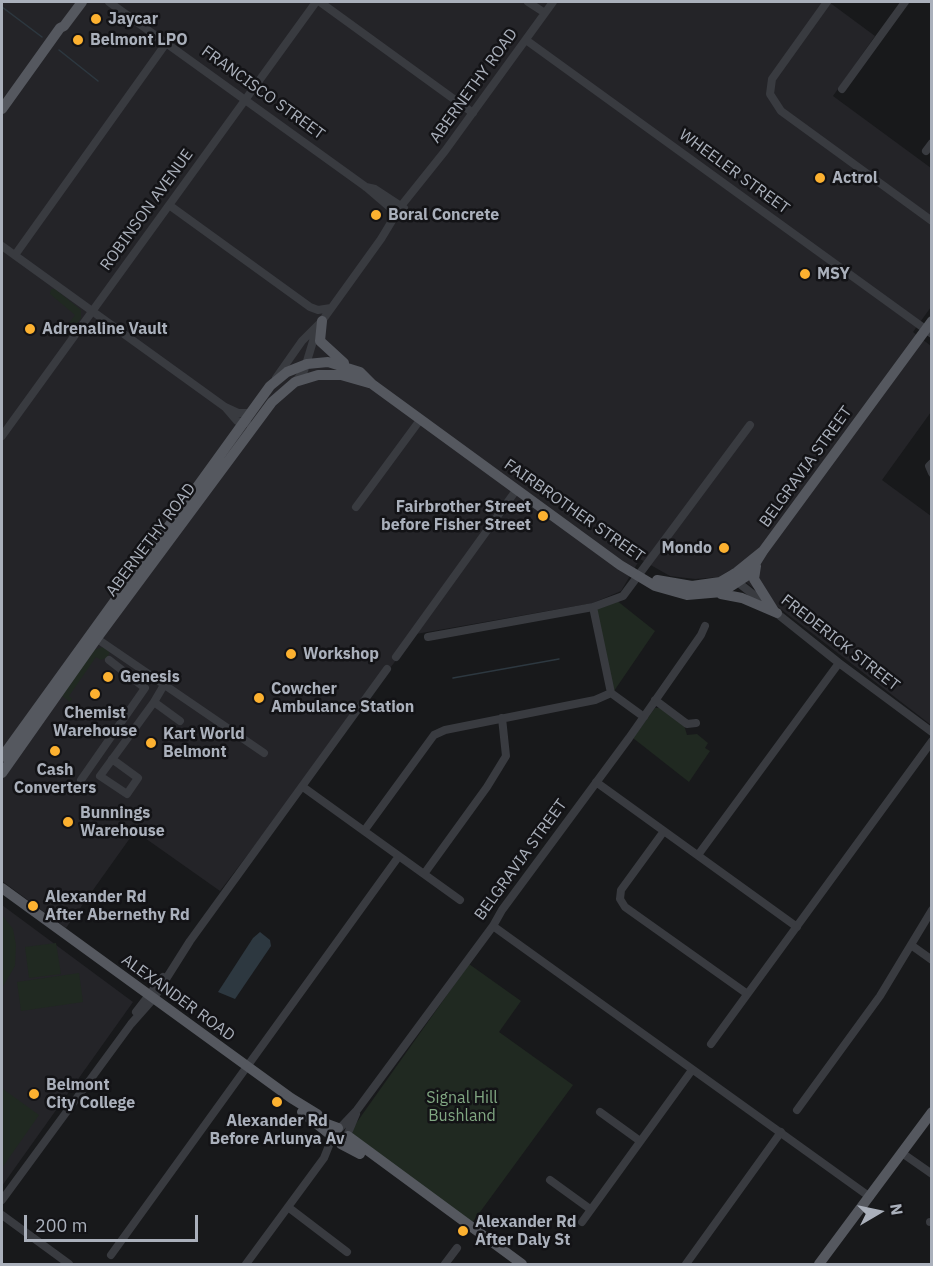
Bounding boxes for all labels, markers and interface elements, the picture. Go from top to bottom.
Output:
place label: Jaycar [108,9,158,29]
marker: Jaycar [89,12,103,26]
street label: ABERNETHY ROAD [426,25,522,147]
place label: Belmont LPO [90,30,188,50]
marker: Belmont LPO [71,33,85,47]
street label: FRANCISCO STREET [198,42,328,144]
street label: WHEELER STREET [675,125,793,219]
street label: ROBINSON AVENUE [96,146,198,274]
place label: Actrol [832,168,878,188]
marker: Actrol [813,171,827,185]
place label: Boral Concrete [388,205,499,225]
marker: Boral Concrete [369,208,383,222]
place label: MSY [817,264,850,284]
marker: MSY [798,267,812,281]
place label: Adrenaline Vault [42,319,168,339]
marker: Adrenaline Vault [23,322,37,336]
street label: BELGRAVIA STREET [756,403,856,531]
street label: FAIRBROTHER STREET [500,455,648,567]
street label: ABERNETHY ROAD [102,480,200,600]
place label: Fairbrother Street before Fisher Street [381,497,531,535]
marker: Fairbrother Street before Fisher Street [536,509,550,523]
place label: Mondo [662,538,712,558]
marker: Mondo [717,541,731,555]
street label: FREDERICK STREET [777,591,903,695]
place label: Workshop [303,644,379,664]
marker: Workshop [284,647,298,661]
place label: Genesis [120,667,180,687]
marker: Genesis [101,670,115,684]
place label: Cowcher Ambulance Station [271,679,414,717]
marker: Chemist Warehouse [88,687,102,701]
marker: Cowcher Ambulance Station [252,691,266,705]
place label: Chemist Warehouse [53,703,137,741]
place label: Kart World Belmont [163,724,245,762]
marker: Kart World Belmont [144,736,158,750]
marker: Cash Converters [48,744,62,758]
place label: Cash Converters [14,760,96,798]
street label: BELGRAVIA STREET [471,796,571,924]
place label: Bunnings Warehouse [80,803,165,841]
marker: Bunnings Warehouse [61,815,75,829]
place label: Alexander Rd After Abernethy Rd [45,887,190,925]
marker: Alexander Rd After Abernethy Rd [26,899,40,913]
street label: ALEXANDER ROAD [118,950,238,1046]
place label: Belmont City College [46,1075,135,1113]
marker: Belmont City College [27,1087,41,1101]
park label: Signal Hill Bushland [426,1088,498,1126]
marker: Alexander Rd Before Arlunya Av [270,1095,284,1109]
place label: Alexander Rd Before Arlunya Av [209,1111,345,1149]
north arrow [849,1182,909,1242]
text: N [886,1202,908,1216]
scale bar [27,1203,201,1241]
place label: Alexander Rd After Daly St [475,1212,576,1250]
text: 200 m [35,1214,87,1237]
marker: Alexander Rd After Daly St [456,1224,470,1238]

